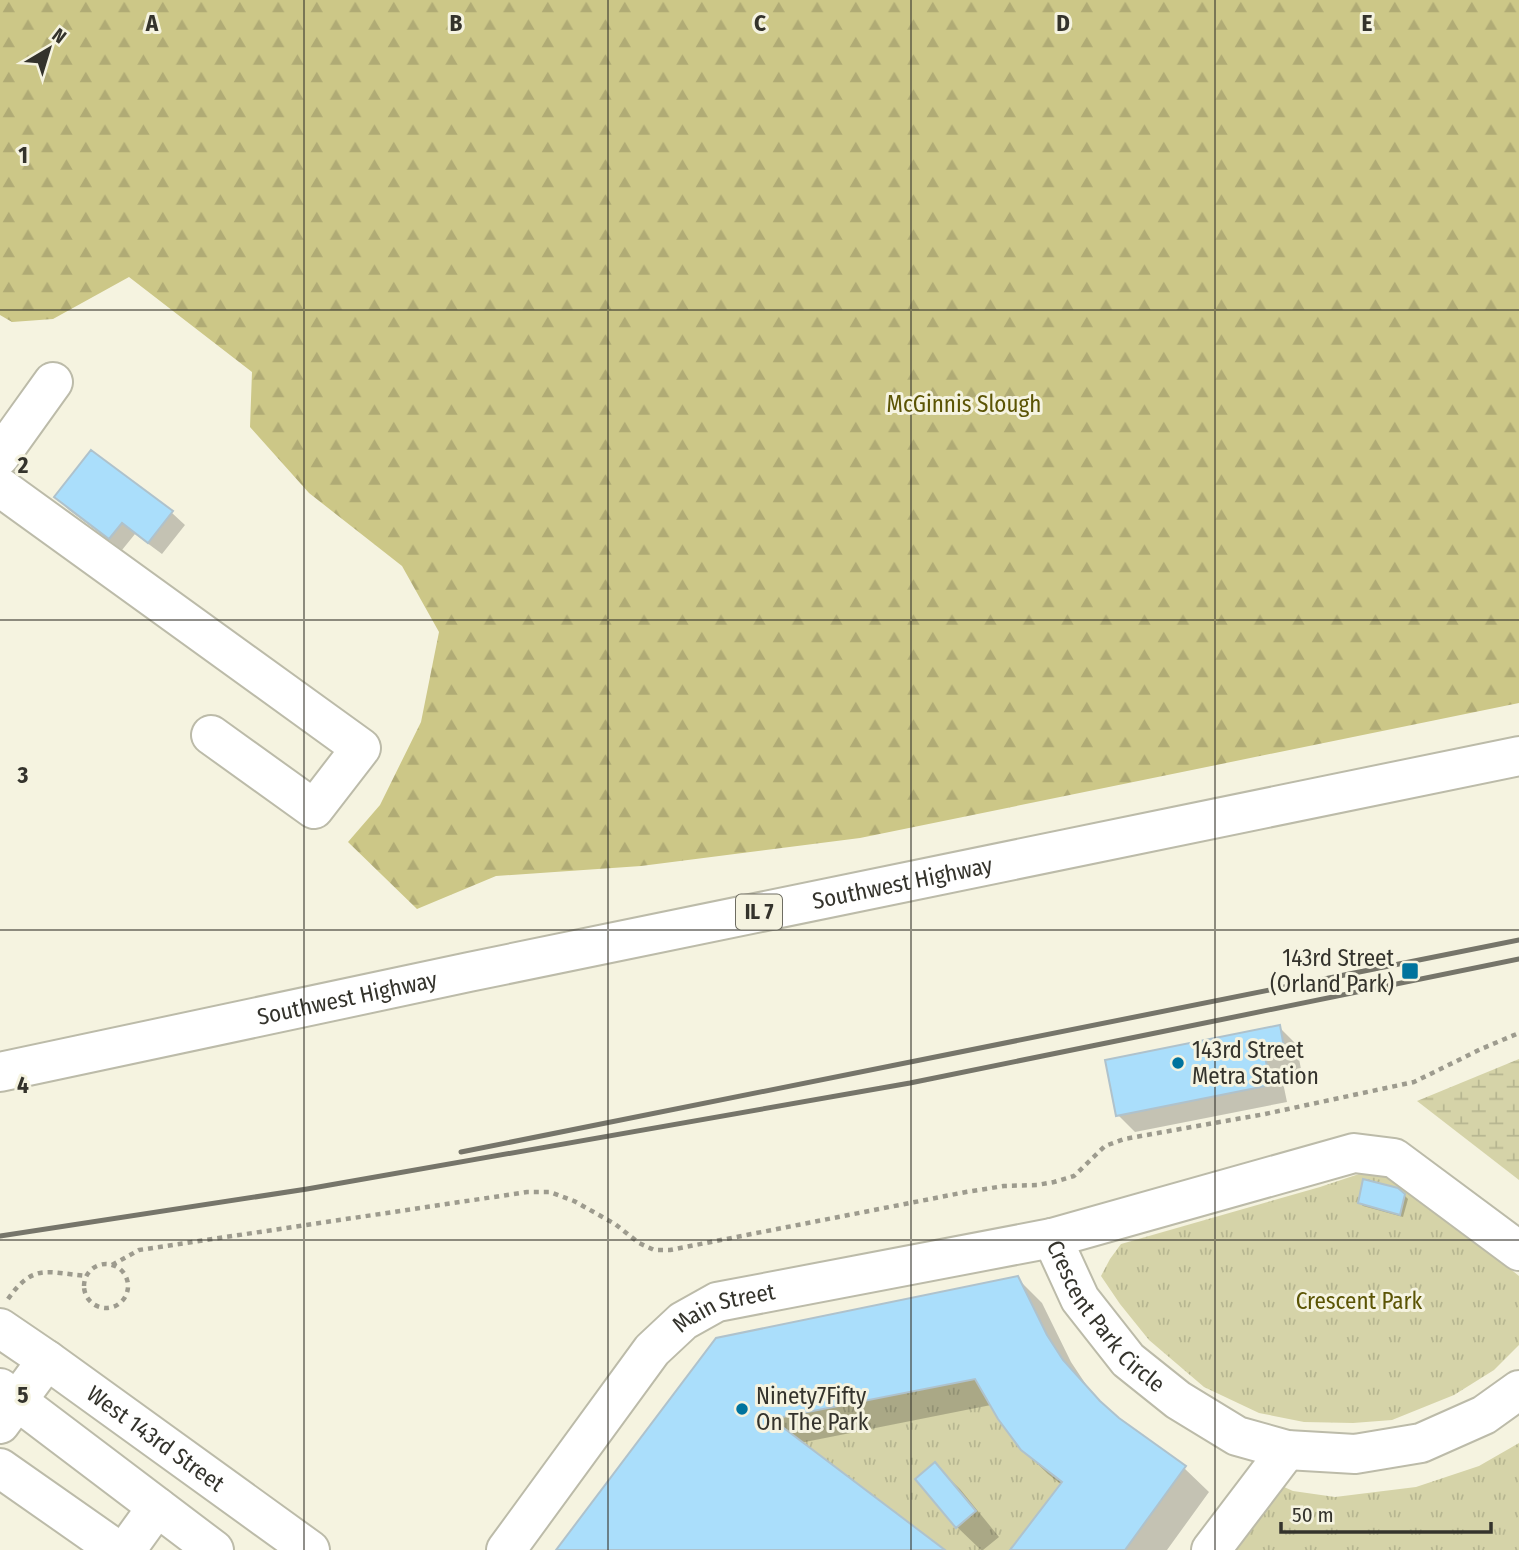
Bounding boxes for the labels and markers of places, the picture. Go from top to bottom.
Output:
place label: 143rd Street (Orland Park) [1270,944,1394,998]
marker: 143rd Street (Orland Park) [1400,961,1420,981]
place label: 143rd Street Metra Station [1192,1036,1319,1090]
marker: 143rd Street Metra Station [1170,1055,1186,1071]
place label: Ninety7Fifty On The Park [756,1382,869,1436]
marker: Ninety7Fifty On The Park [734,1401,750,1417]

